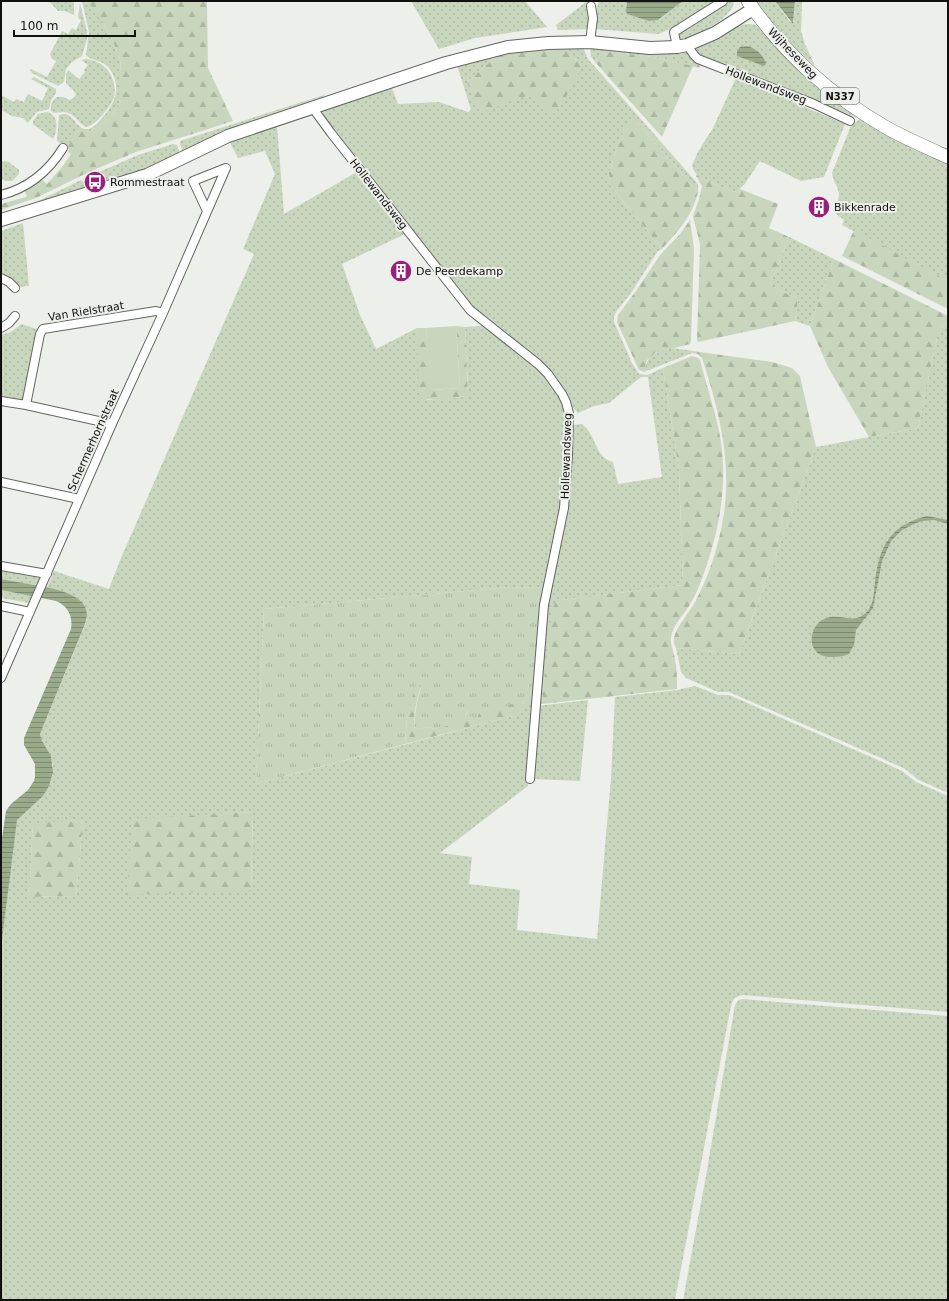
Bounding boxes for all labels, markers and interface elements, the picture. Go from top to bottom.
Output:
scale bar [14,12,135,38]
text: 100 m [20,19,58,33]
street label: Wijheseweg [765,25,820,82]
street label: Hollewandsweg [723,64,808,107]
road number: N337 [821,88,859,104]
street label: Hollewandsweg [347,156,410,232]
bus stop icon: Rommestraat [82,169,108,195]
place label: Rommestraat [110,176,185,189]
building icon: Bikkenrade [806,194,832,220]
place label: Bikkenrade [834,201,896,214]
building icon: De Peerdekamp [388,258,414,284]
place label: De Peerdekamp [416,265,503,278]
street label: Van Rielstraat [47,299,126,324]
street label: Schermerhornstraat [65,387,122,493]
street label: Hollewandsweg [559,413,574,499]

